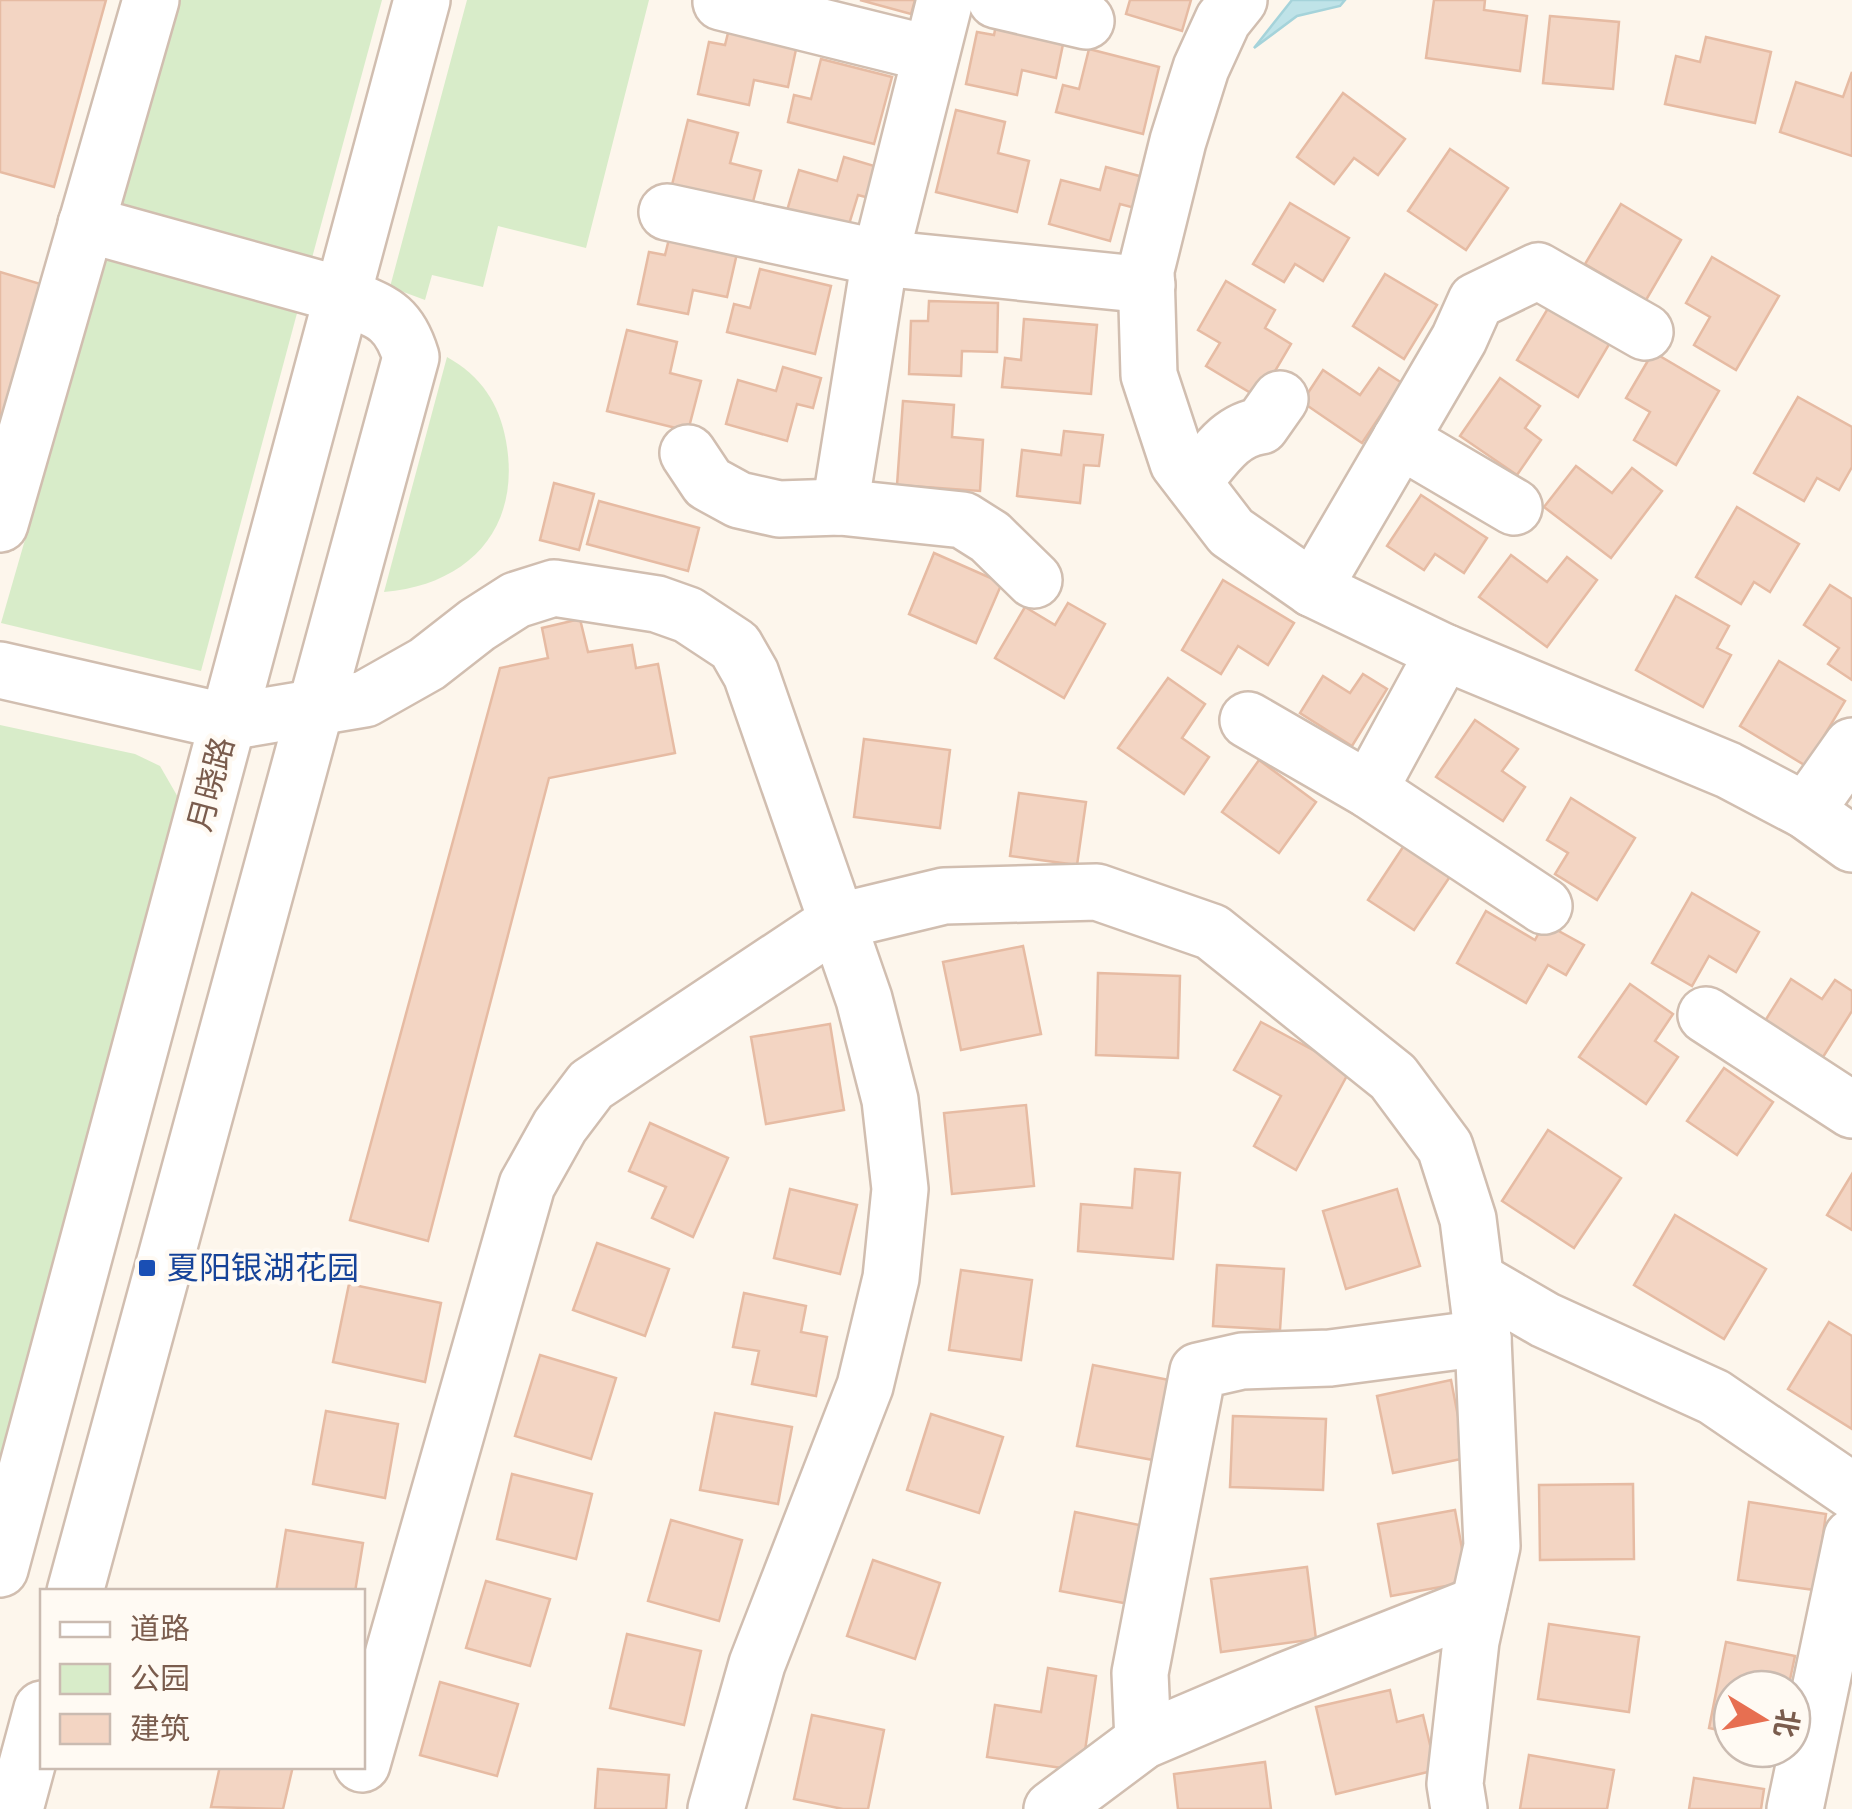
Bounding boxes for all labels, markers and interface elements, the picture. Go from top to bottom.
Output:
street label: 月晓路 [181,733,241,835]
place label: 夏阳银湖花园 [167,1250,359,1286]
marker: 夏阳银湖花园 [136,1257,158,1279]
legend [40,1589,365,1769]
text: 道路 [130,1612,190,1645]
text: 公园 [130,1662,190,1695]
north arrow [1712,1669,1812,1769]
text: 北 [1768,1707,1804,1740]
text: 建筑 [130,1712,190,1745]

